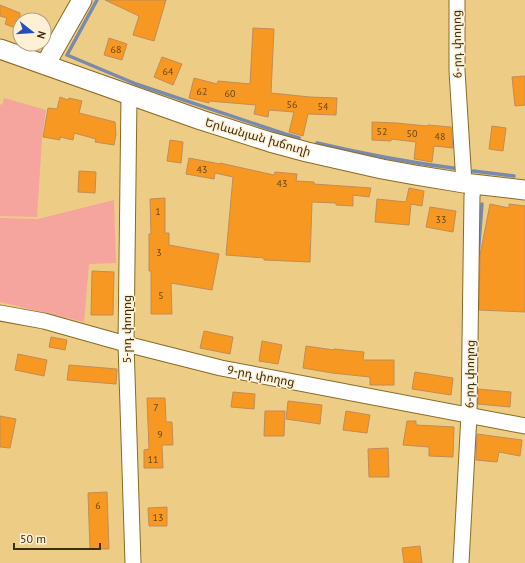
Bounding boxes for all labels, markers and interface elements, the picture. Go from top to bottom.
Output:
street label: 6-րդ փողոց [448,10,465,78]
north arrow [12,12,52,52]
text: N [34,29,49,40]
house number: 68 [111,43,121,56]
house number: 64 [163,65,174,78]
house number: 62 [197,85,207,98]
house number: 60 [225,87,236,100]
house number: 56 [287,98,297,111]
house number: 54 [318,100,329,113]
street label: Երևանյան խճուղի [203,114,313,159]
house number: 52 [377,125,387,138]
house number: 50 [407,127,418,140]
house number: 48 [435,130,445,143]
house number: 43 [197,163,207,176]
house number: 43 [277,177,287,190]
house number: 1 [155,205,161,218]
house number: 33 [436,213,446,226]
house number: 3 [156,246,162,259]
house number: 5 [158,289,164,302]
street label: 5-րդ փողոց [119,295,134,363]
street label: 6-րդ փողոց [461,340,478,408]
street label: 9-րդ փողոց [226,362,296,389]
house number: 7 [153,401,159,414]
house number: 9 [157,428,163,441]
house number: 11 [148,453,158,466]
house number: 6 [95,499,101,512]
house number: 13 [153,511,163,524]
scale bar [14,525,100,551]
text: 50 m [20,531,46,546]

